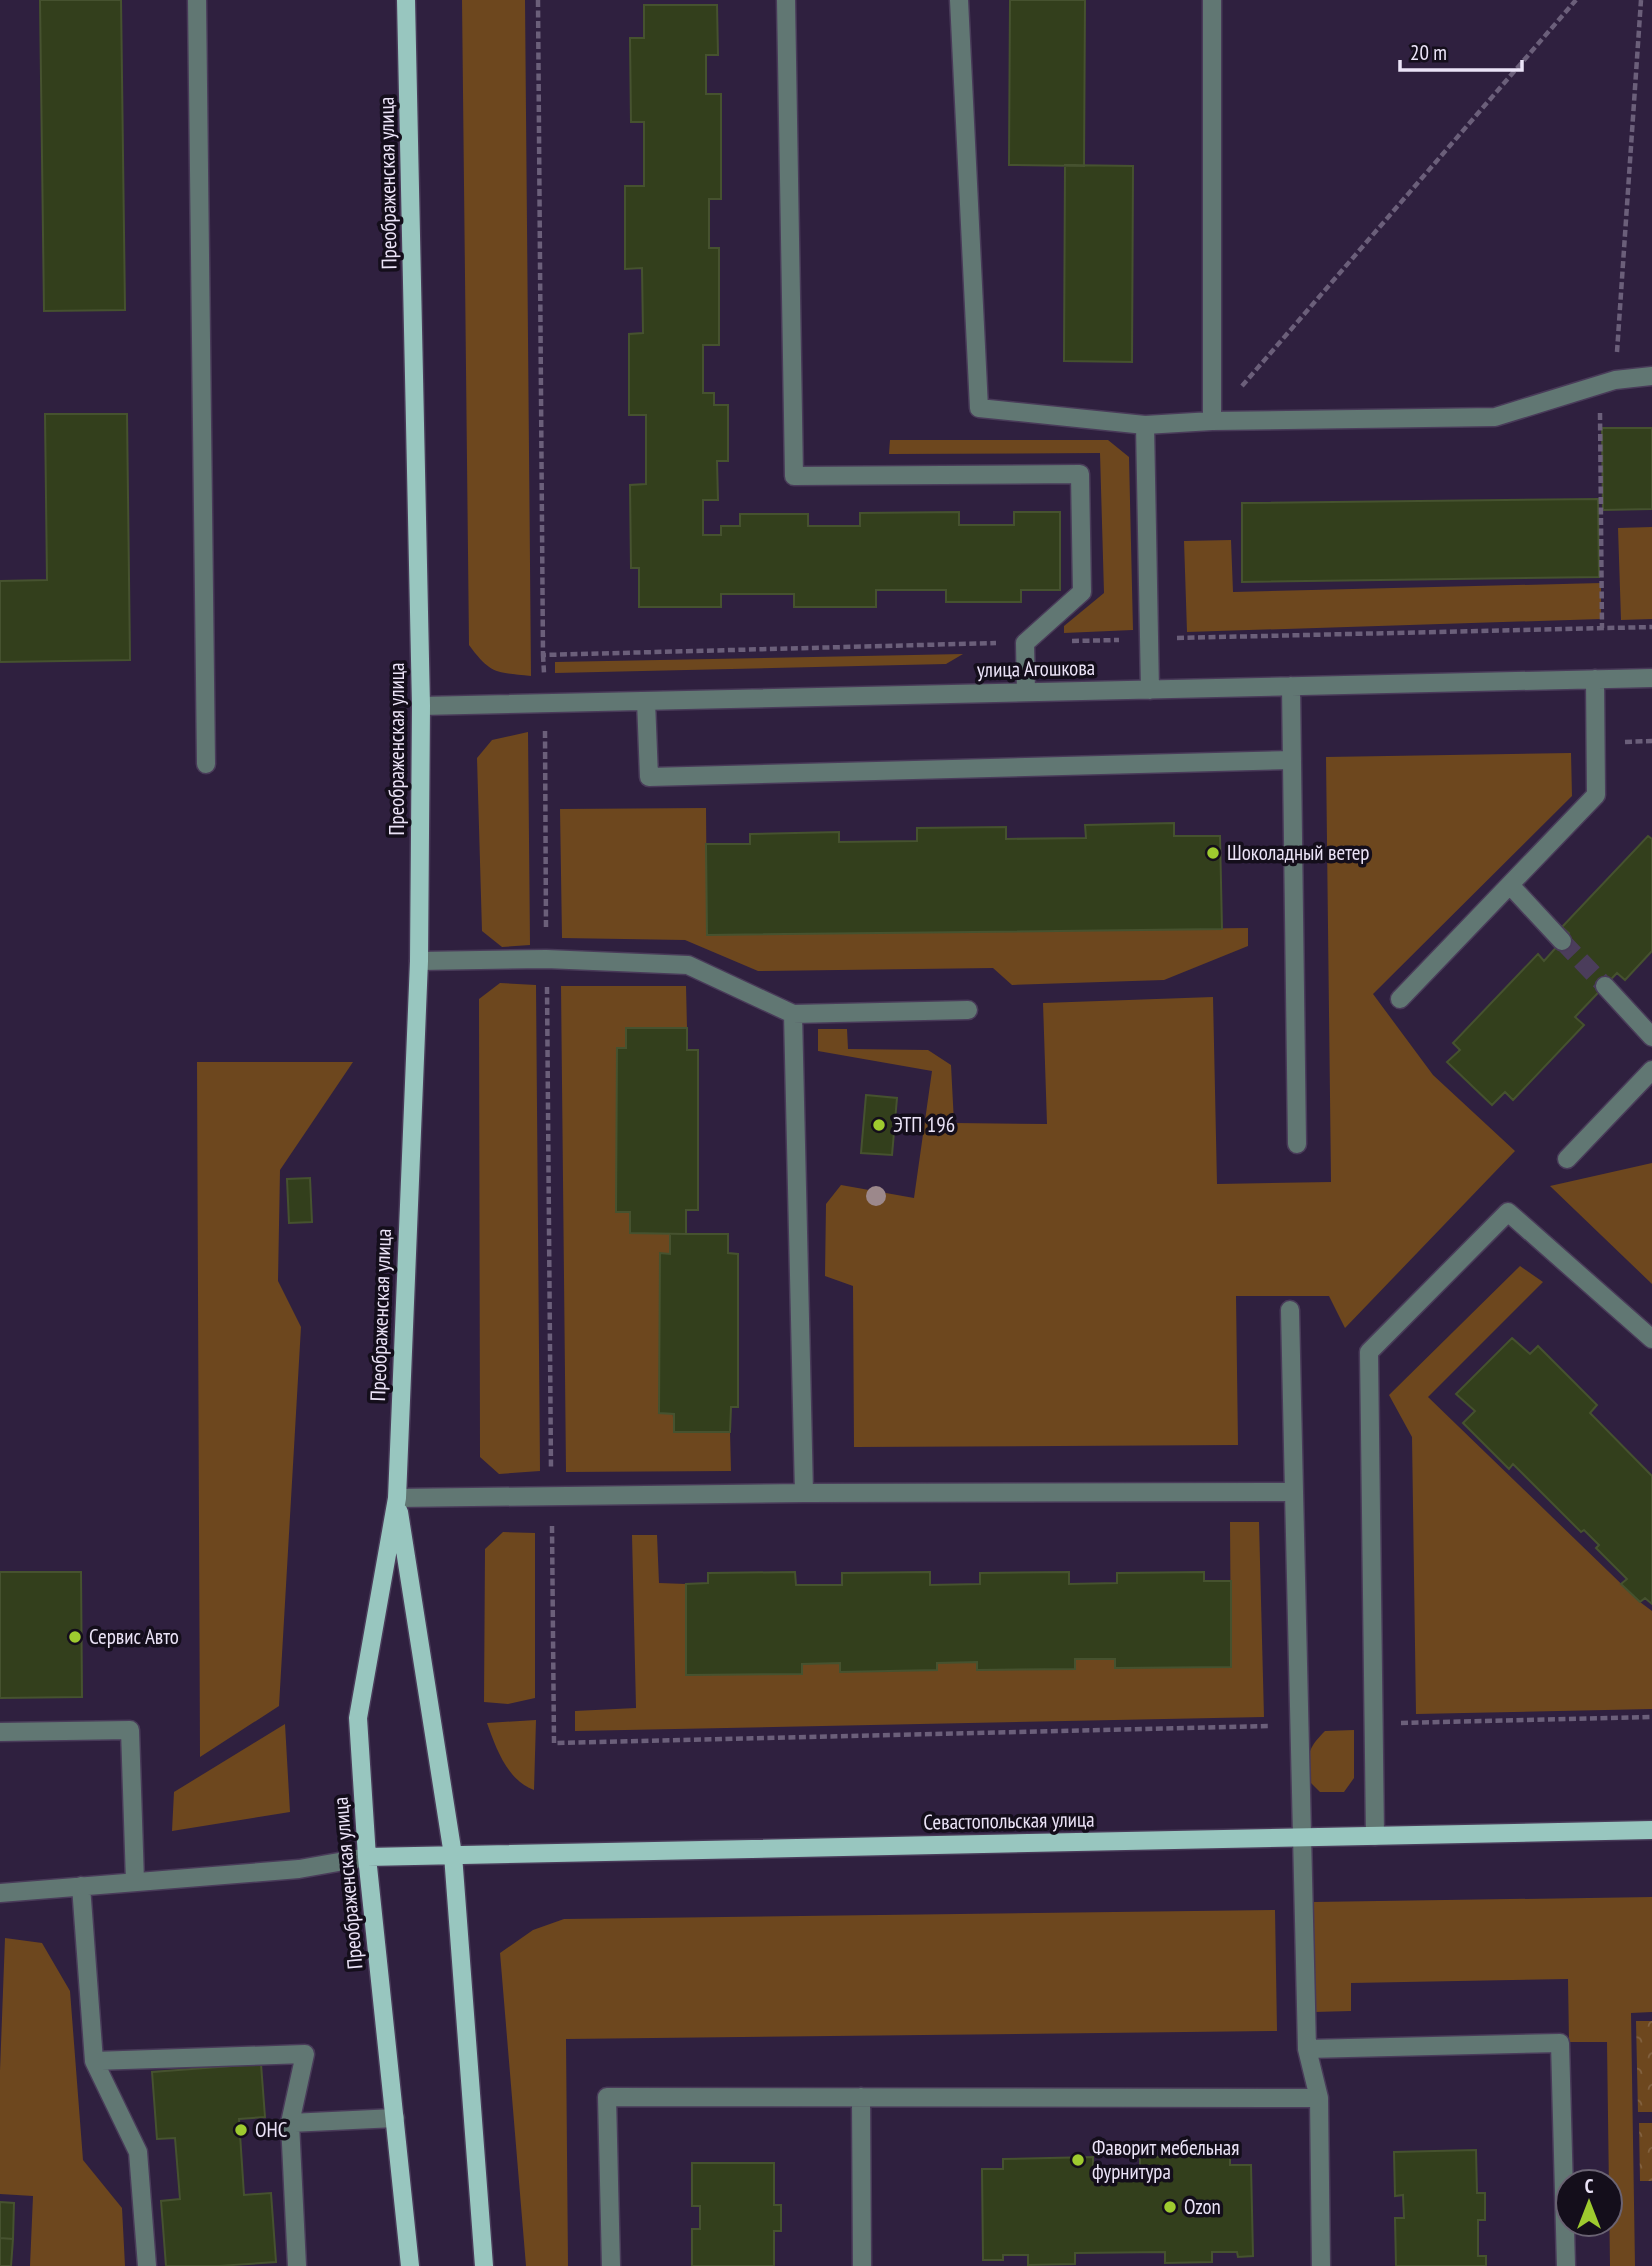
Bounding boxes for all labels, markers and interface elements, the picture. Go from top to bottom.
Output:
scale bar [1400,28,1522,72]
text: 20 m [1410,39,1447,66]
street label: Преображенская улица [372,96,403,270]
street label: улица Агошкова [977,654,1095,683]
street label: Преображенская улица [383,663,410,835]
place label: Шоколадный ветер [1227,839,1369,866]
marker: Шоколадный ветер [1205,845,1221,861]
place label: ЭТП 196 [893,1111,955,1138]
marker: ЭТП 196 [871,1117,887,1133]
street label: Преображенская улица [364,1228,397,1402]
place label: Сервис Авто [89,1623,179,1650]
marker: Сервис Авто [67,1629,83,1645]
street label: Преображенская улица [327,1796,368,1970]
street label: Севастопольская улица [923,1806,1095,1835]
place label: ОНС [255,2116,288,2143]
marker: ОНС [233,2122,249,2138]
place label: Фаворит мебельная фурнитура [1092,2134,1239,2185]
marker: Фаворит мебельная фурнитура [1070,2152,1086,2168]
north arrow [1554,2168,1624,2238]
text: С [1585,2174,1594,2198]
place label: Ozon [1184,2193,1221,2220]
marker: Ozon [1162,2199,1178,2215]

